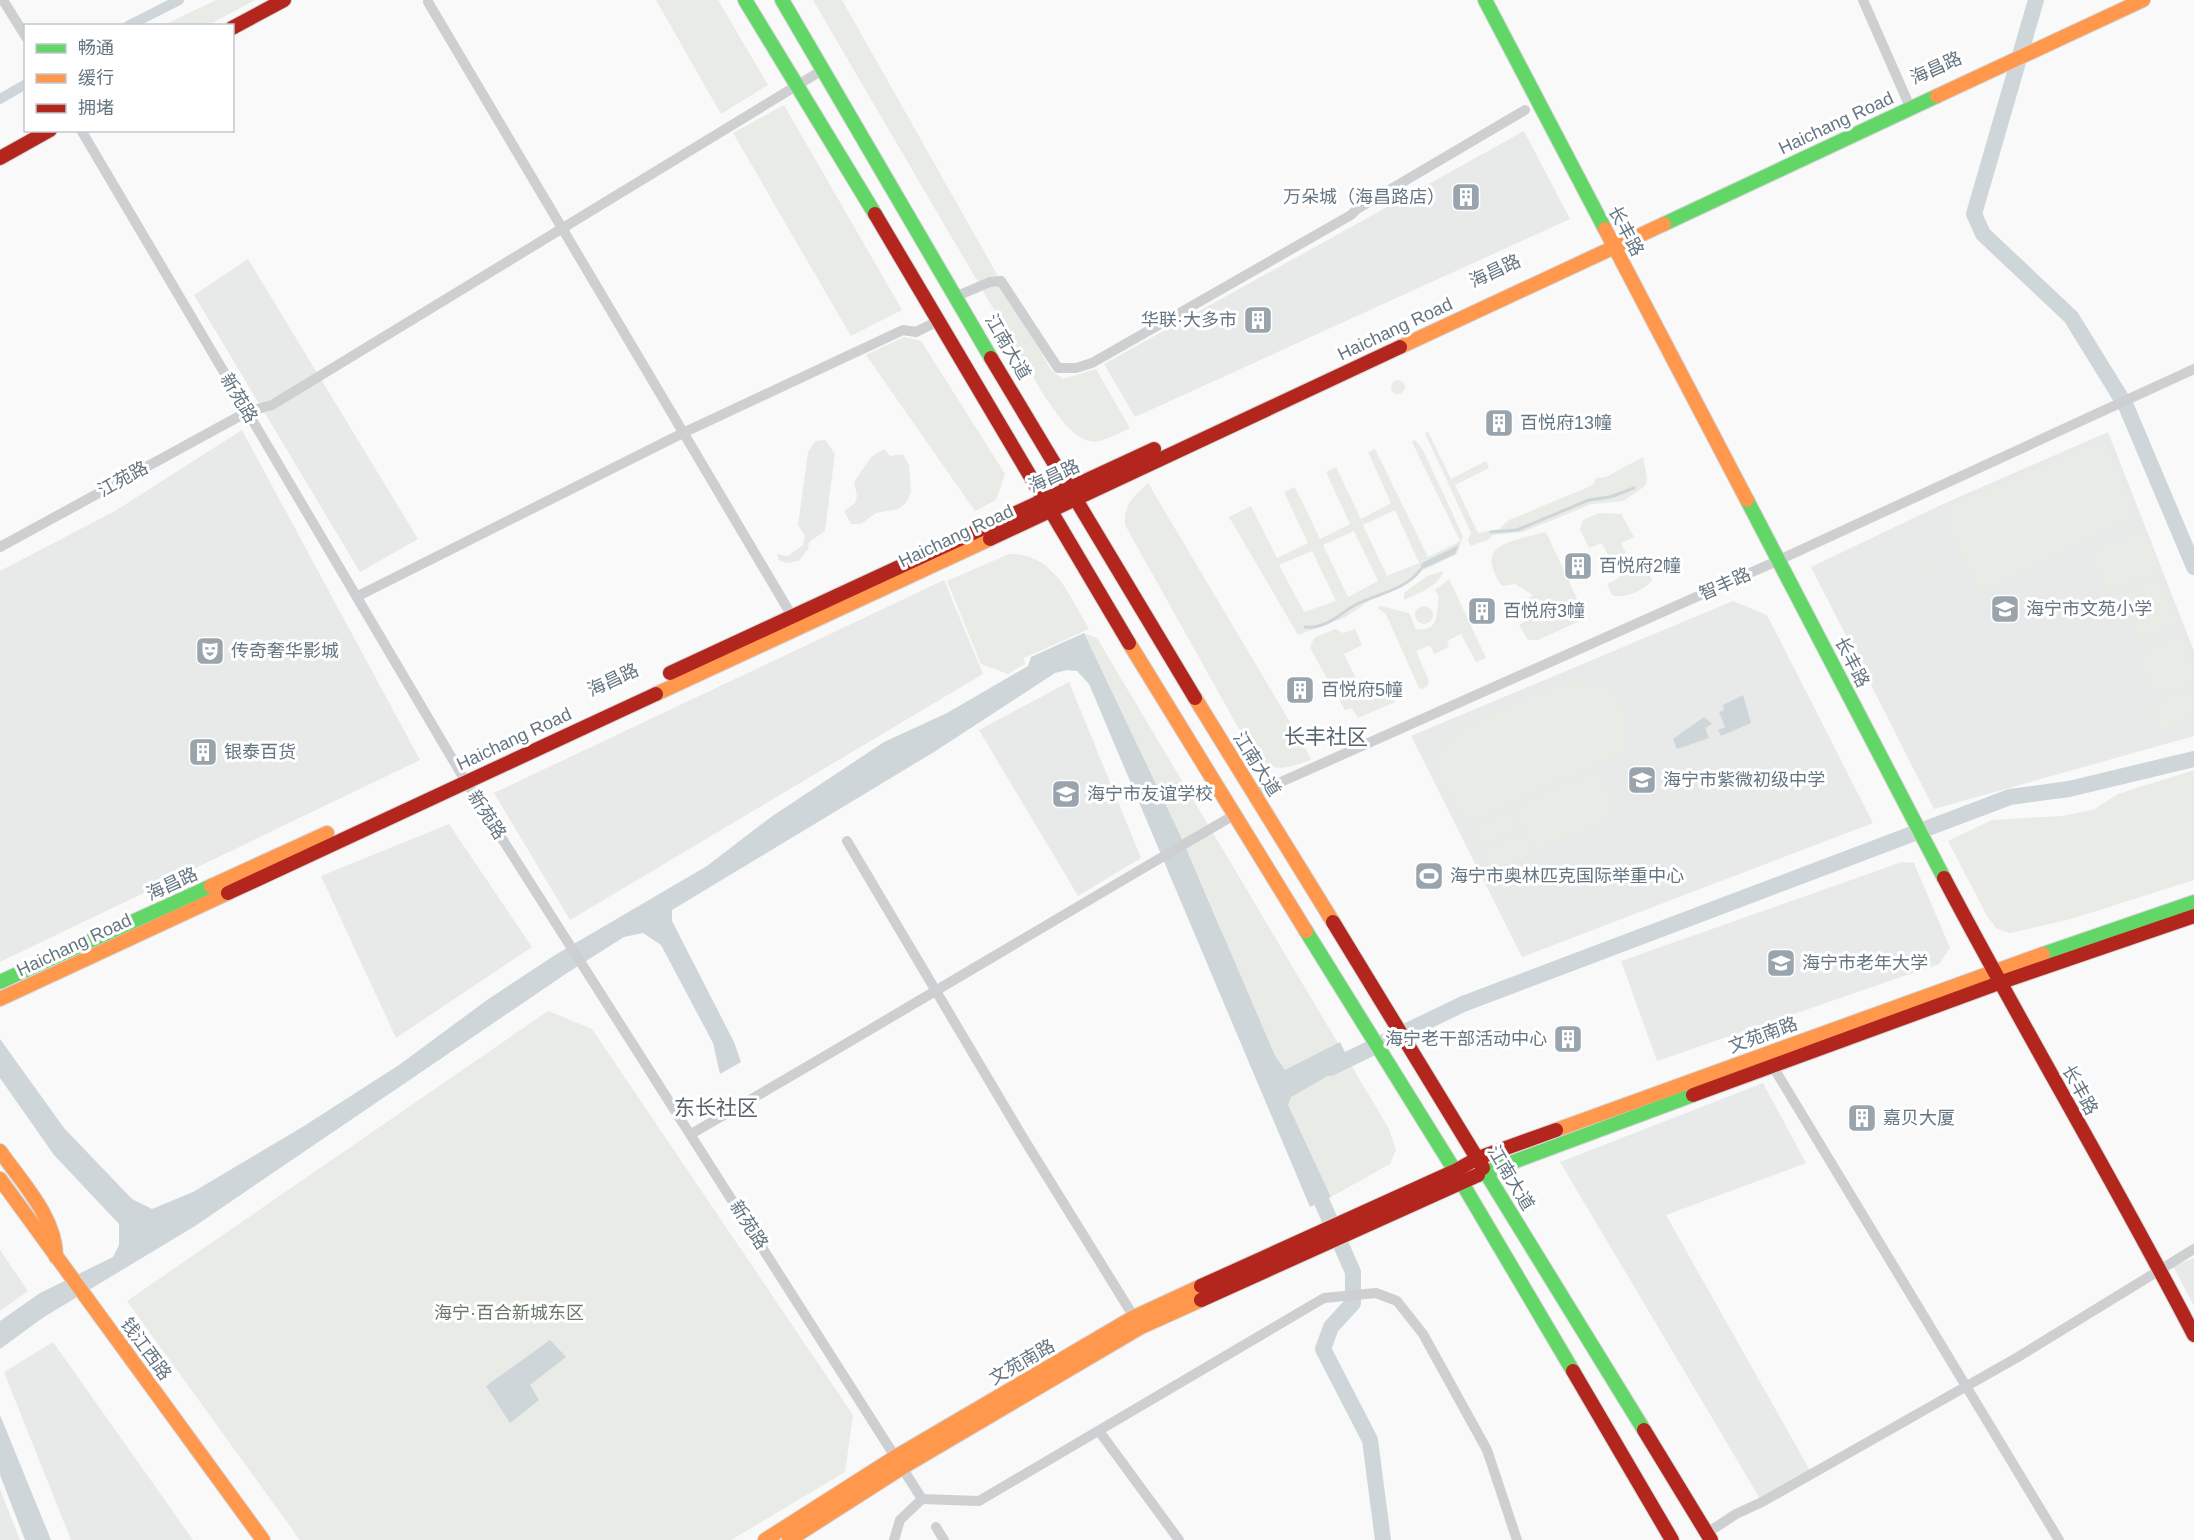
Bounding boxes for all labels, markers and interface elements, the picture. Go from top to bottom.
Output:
legend [24,24,234,132]
text: 畅通 [78,38,114,58]
street label: 海昌路 [1907,48,1965,88]
text: 缓行 [78,68,114,88]
street label: Haichang Road [1776,88,1896,158]
text: 拥堵 [78,98,114,118]
building icon: 万朵城（海昌路店） [1450,181,1482,213]
place label: 万朵城（海昌路店） [1283,187,1445,207]
street label: 长丰路 [1604,202,1648,260]
street label: 海昌路 [1466,251,1524,291]
street label: Haichang Road [1335,294,1455,364]
building icon: 华联·大多市 [1242,304,1274,336]
place label: 华联·大多市 [1141,310,1237,330]
street label: 江南大道 [981,311,1035,383]
street label: 新苑路 [217,370,261,426]
building icon: 百悦府13幢 [1483,407,1515,439]
place label: 百悦府13幢 [1520,413,1612,433]
street label: 海昌路 [1025,456,1083,496]
street label: 江苑路 [95,457,151,501]
street label: Haichang Road [896,501,1016,571]
building icon: 百悦府2幢 [1562,550,1594,582]
place label: 百悦府2幢 [1599,556,1681,576]
street label: 智丰路 [1696,564,1754,604]
school or university icon: 海宁市文苑小学 [1989,593,2021,625]
building icon: 百悦府3幢 [1466,595,1498,627]
place label: 海宁市文苑小学 [2026,599,2152,619]
place label: 百悦府3幢 [1503,601,1585,621]
street label: 长丰路 [1831,633,1873,691]
theatre icon: 传奇奢华影城 [194,635,226,667]
place label: 传奇奢华影城 [231,641,339,661]
street label: 海昌路 [584,660,642,700]
building icon: 百悦府5幢 [1284,674,1316,706]
place label: 百悦府5幢 [1321,680,1403,700]
street label: Haichang Road [454,704,574,774]
district label: 长丰社区 [1284,725,1368,748]
street label: 江南大道 [1229,728,1285,800]
building icon: 银泰百货 [187,736,219,768]
place label: 银泰百货 [224,742,296,762]
school or university icon: 海宁市紫微初级中学 [1626,764,1658,796]
place label: 海宁市紫微初级中学 [1663,770,1825,790]
school or university icon: 海宁市友谊学校 [1050,778,1082,810]
place label: 海宁市友谊学校 [1087,784,1213,804]
street label: 新苑路 [464,787,510,843]
sports icon: 海宁市奥林匹克国际举重中心 [1413,860,1445,892]
street label: 海昌路 [143,864,201,904]
place label: 海宁市奥林匹克国际举重中心 [1450,866,1684,886]
street label: Haichang Road [14,910,134,980]
school or university icon: 海宁市老年大学 [1765,947,1797,979]
place label: 海宁市老年大学 [1802,953,1928,973]
street label: 文苑南路 [1726,1013,1800,1057]
building icon: 海宁老干部活动中心 [1552,1023,1584,1055]
place label: 海宁老干部活动中心 [1385,1029,1547,1049]
street label: 长丰路 [2058,1062,2102,1118]
district label: 东长社区 [674,1096,758,1119]
building icon: 嘉贝大厦 [1846,1102,1878,1134]
place label: 嘉贝大厦 [1883,1108,1955,1128]
street label: 江南大道 [1484,1142,1538,1214]
street label: 新苑路 [726,1197,772,1253]
park label: 海宁·百合新城东区 [434,1303,584,1323]
street label: 钱江西路 [117,1314,175,1384]
street label: 文苑南路 [986,1335,1058,1389]

